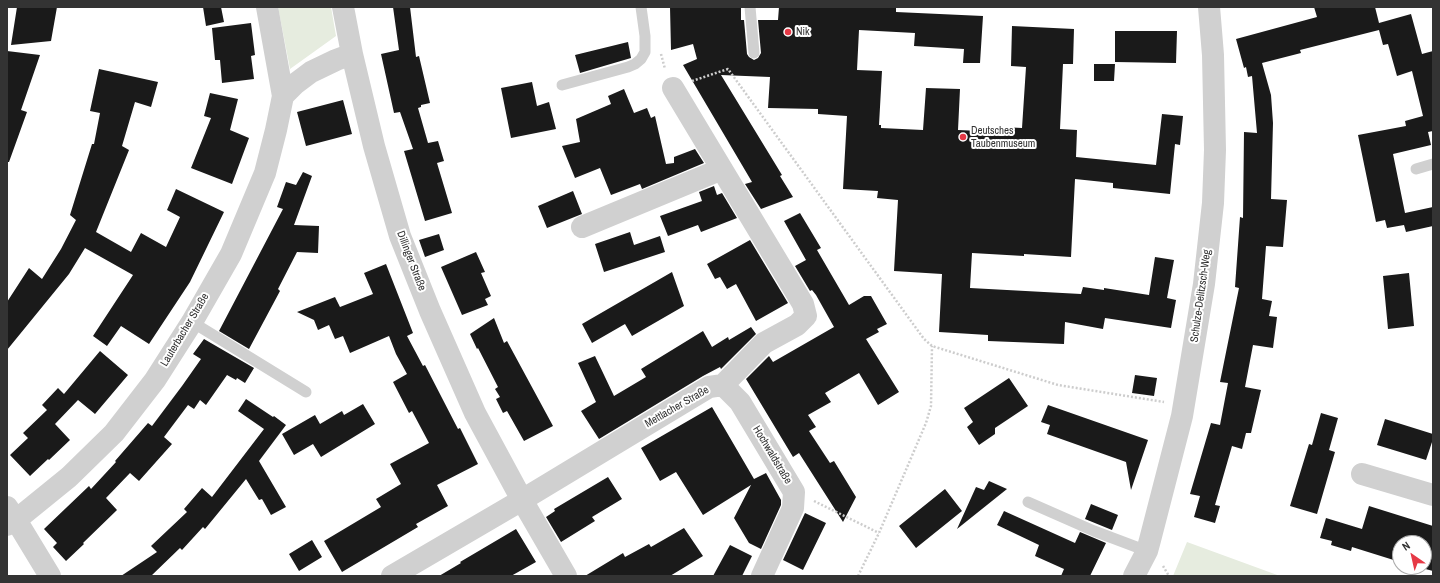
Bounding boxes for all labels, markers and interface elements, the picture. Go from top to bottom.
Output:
place label: Nik [796,25,810,39]
marker: Nik [783,27,793,37]
place label: Deutsches Taubenmuseum [971,124,1035,150]
marker: Deutsches Taubenmuseum [958,132,968,142]
street label: Dillinger Straße [394,229,428,293]
street label: Schulze-Delitzsch-Weg [1188,249,1214,343]
street label: Lauterbacher Straße [158,291,212,369]
street label: Mettlacher Straße [643,383,711,431]
street label: Hochwaldstraße [750,424,794,486]
north arrow [1392,535,1432,575]
text: N [1399,538,1412,554]

